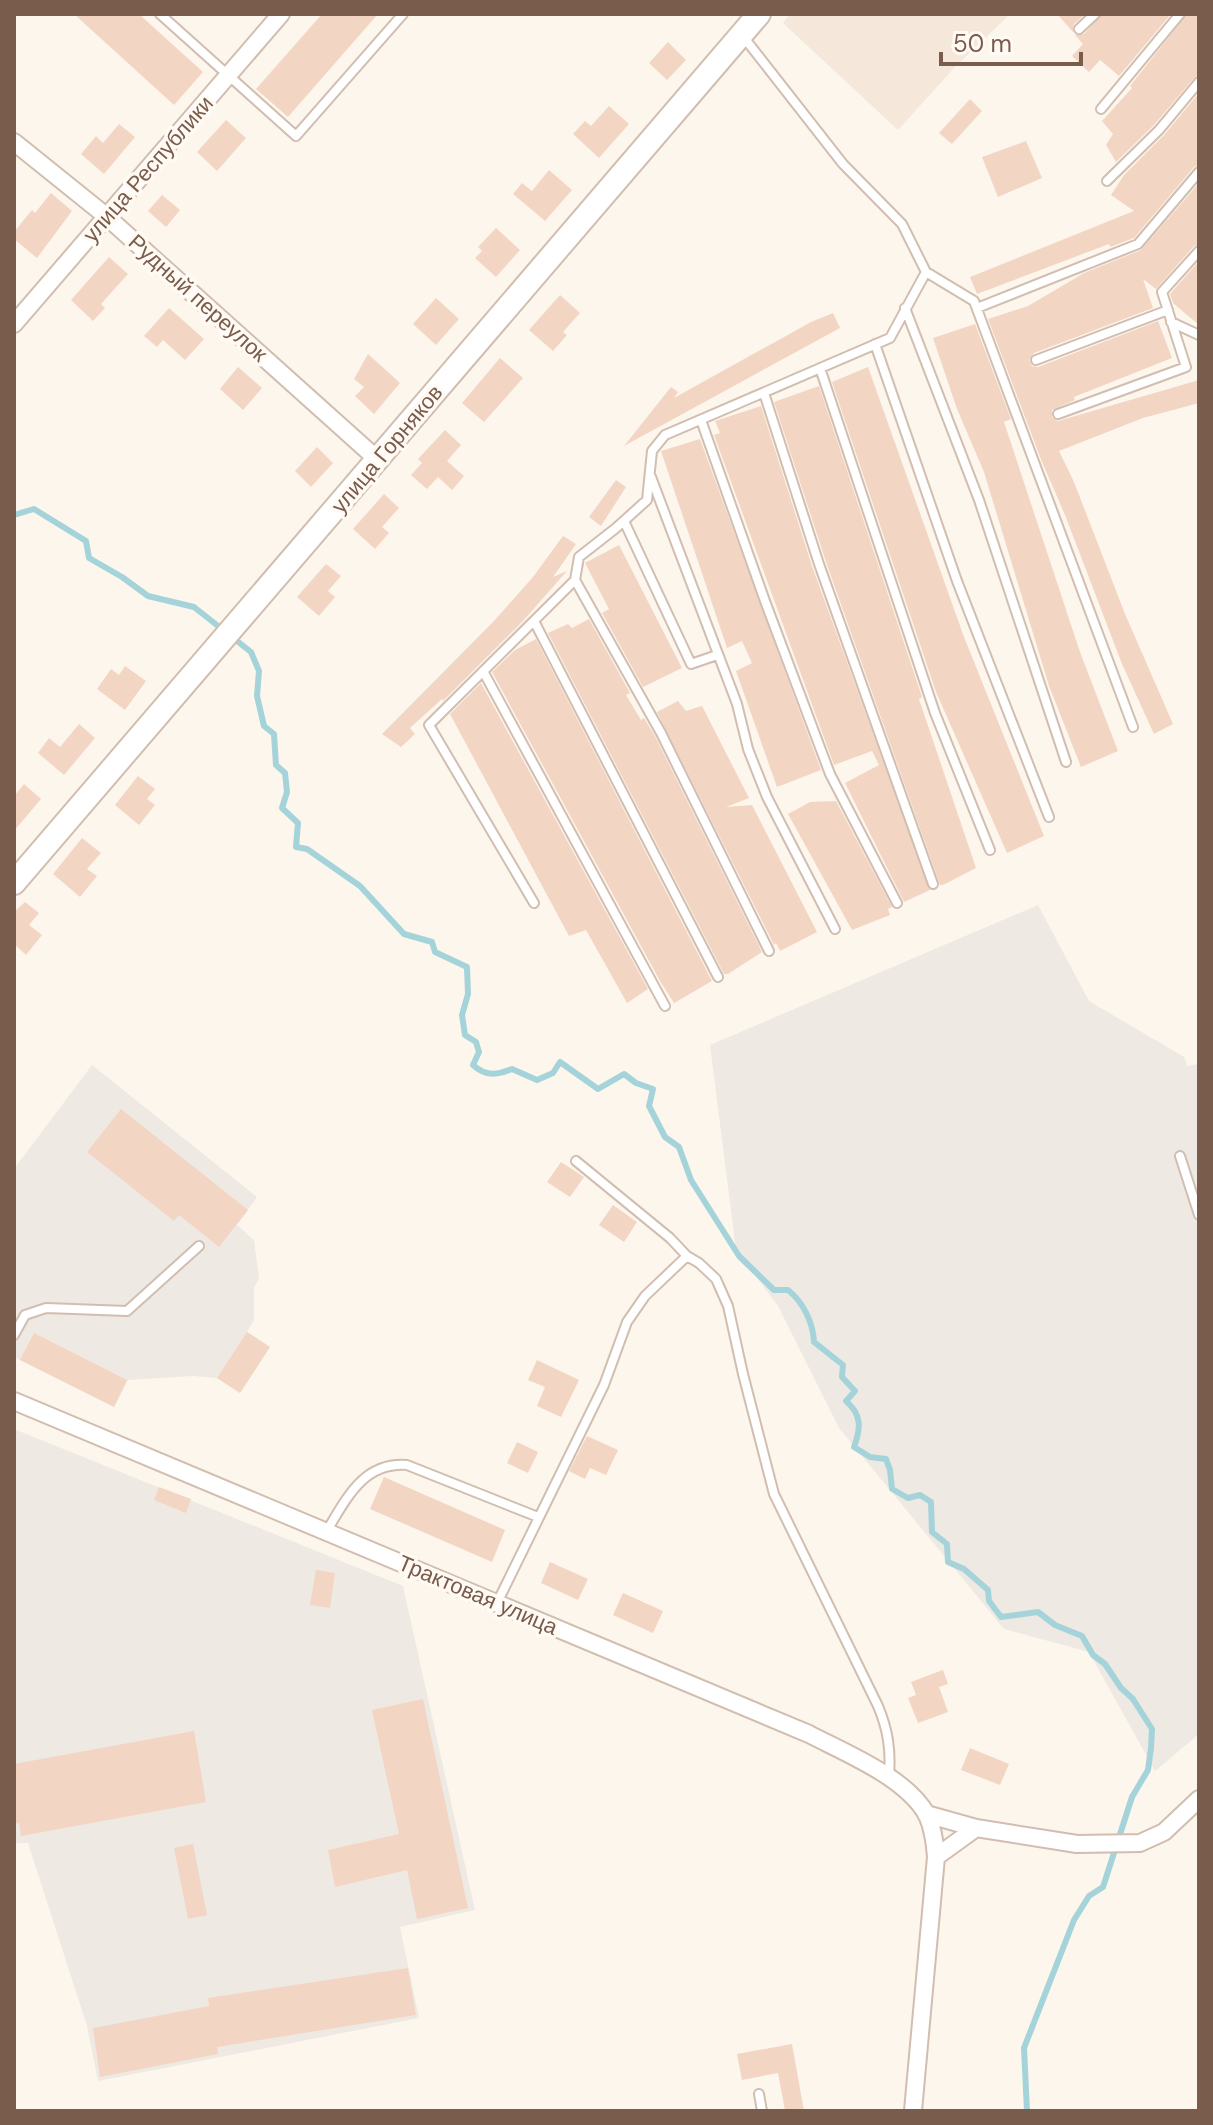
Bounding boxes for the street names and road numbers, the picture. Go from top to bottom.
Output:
street label: улица Республики [76,90,220,248]
street label: Рудный переулок [122,228,274,368]
street label: улица Горняков [325,379,449,519]
street label: Трактовая улица [394,1548,563,1642]

